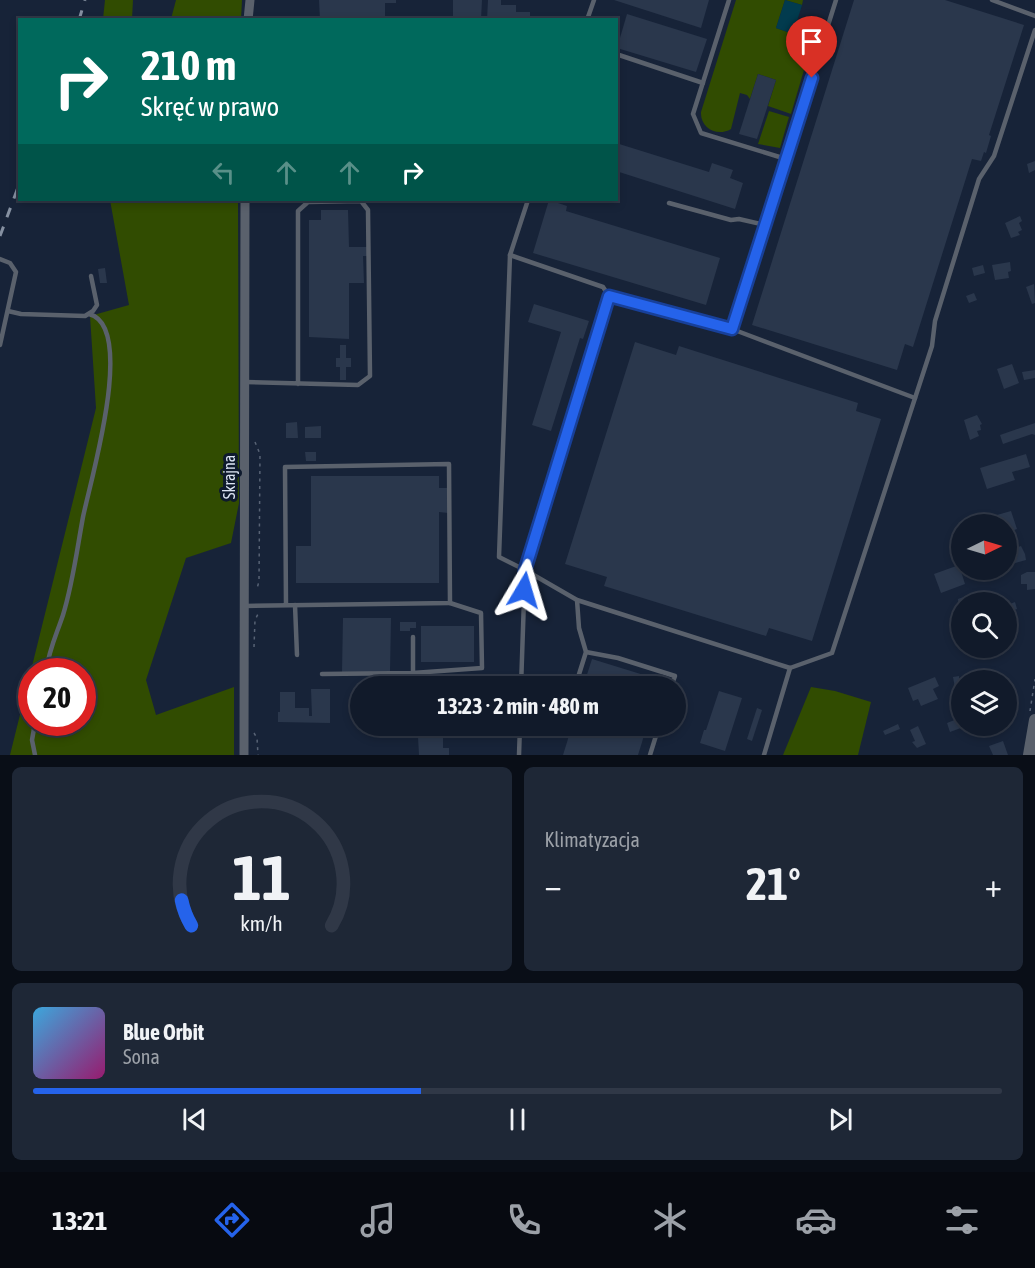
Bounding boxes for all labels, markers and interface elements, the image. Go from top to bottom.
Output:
pin [786,16,837,78]
icon: arrive [795,25,828,58]
text: 210 m [141,41,236,89]
icon: right [42,42,120,120]
text: Skręć w prawo [141,91,279,122]
icon: left [207,156,240,189]
icon: ahead [270,156,303,189]
icon: ahead [333,156,366,189]
icon: right [396,156,429,189]
street label: Skrajna [220,455,239,499]
north arrow [951,514,1017,580]
map controls [951,514,1017,736]
position arrow [492,558,556,622]
button: search [951,592,1017,658]
speed limit sign: 20 [18,658,96,736]
button: layers [951,670,1017,736]
text: 13:23 · 2 min · 480 m [437,693,599,719]
text: Klimatyzacja [545,828,640,851]
text: 11 [232,842,291,913]
text: 21° [746,858,801,910]
text: − [545,866,562,904]
text: + [985,866,1002,904]
text: km/h [240,911,283,936]
text: Blue Orbit [123,1019,204,1045]
text: Sona [123,1045,160,1068]
icon: previous [178,1103,211,1136]
icon: pause [501,1103,534,1136]
icon: next [824,1103,857,1136]
icon: directions [211,1199,253,1241]
icon: music [357,1199,399,1241]
icon: phone [503,1199,545,1241]
icon: climate [649,1199,691,1241]
icon: car [795,1199,837,1241]
icon: filters [941,1199,983,1241]
text: 13:21 [52,1205,108,1236]

